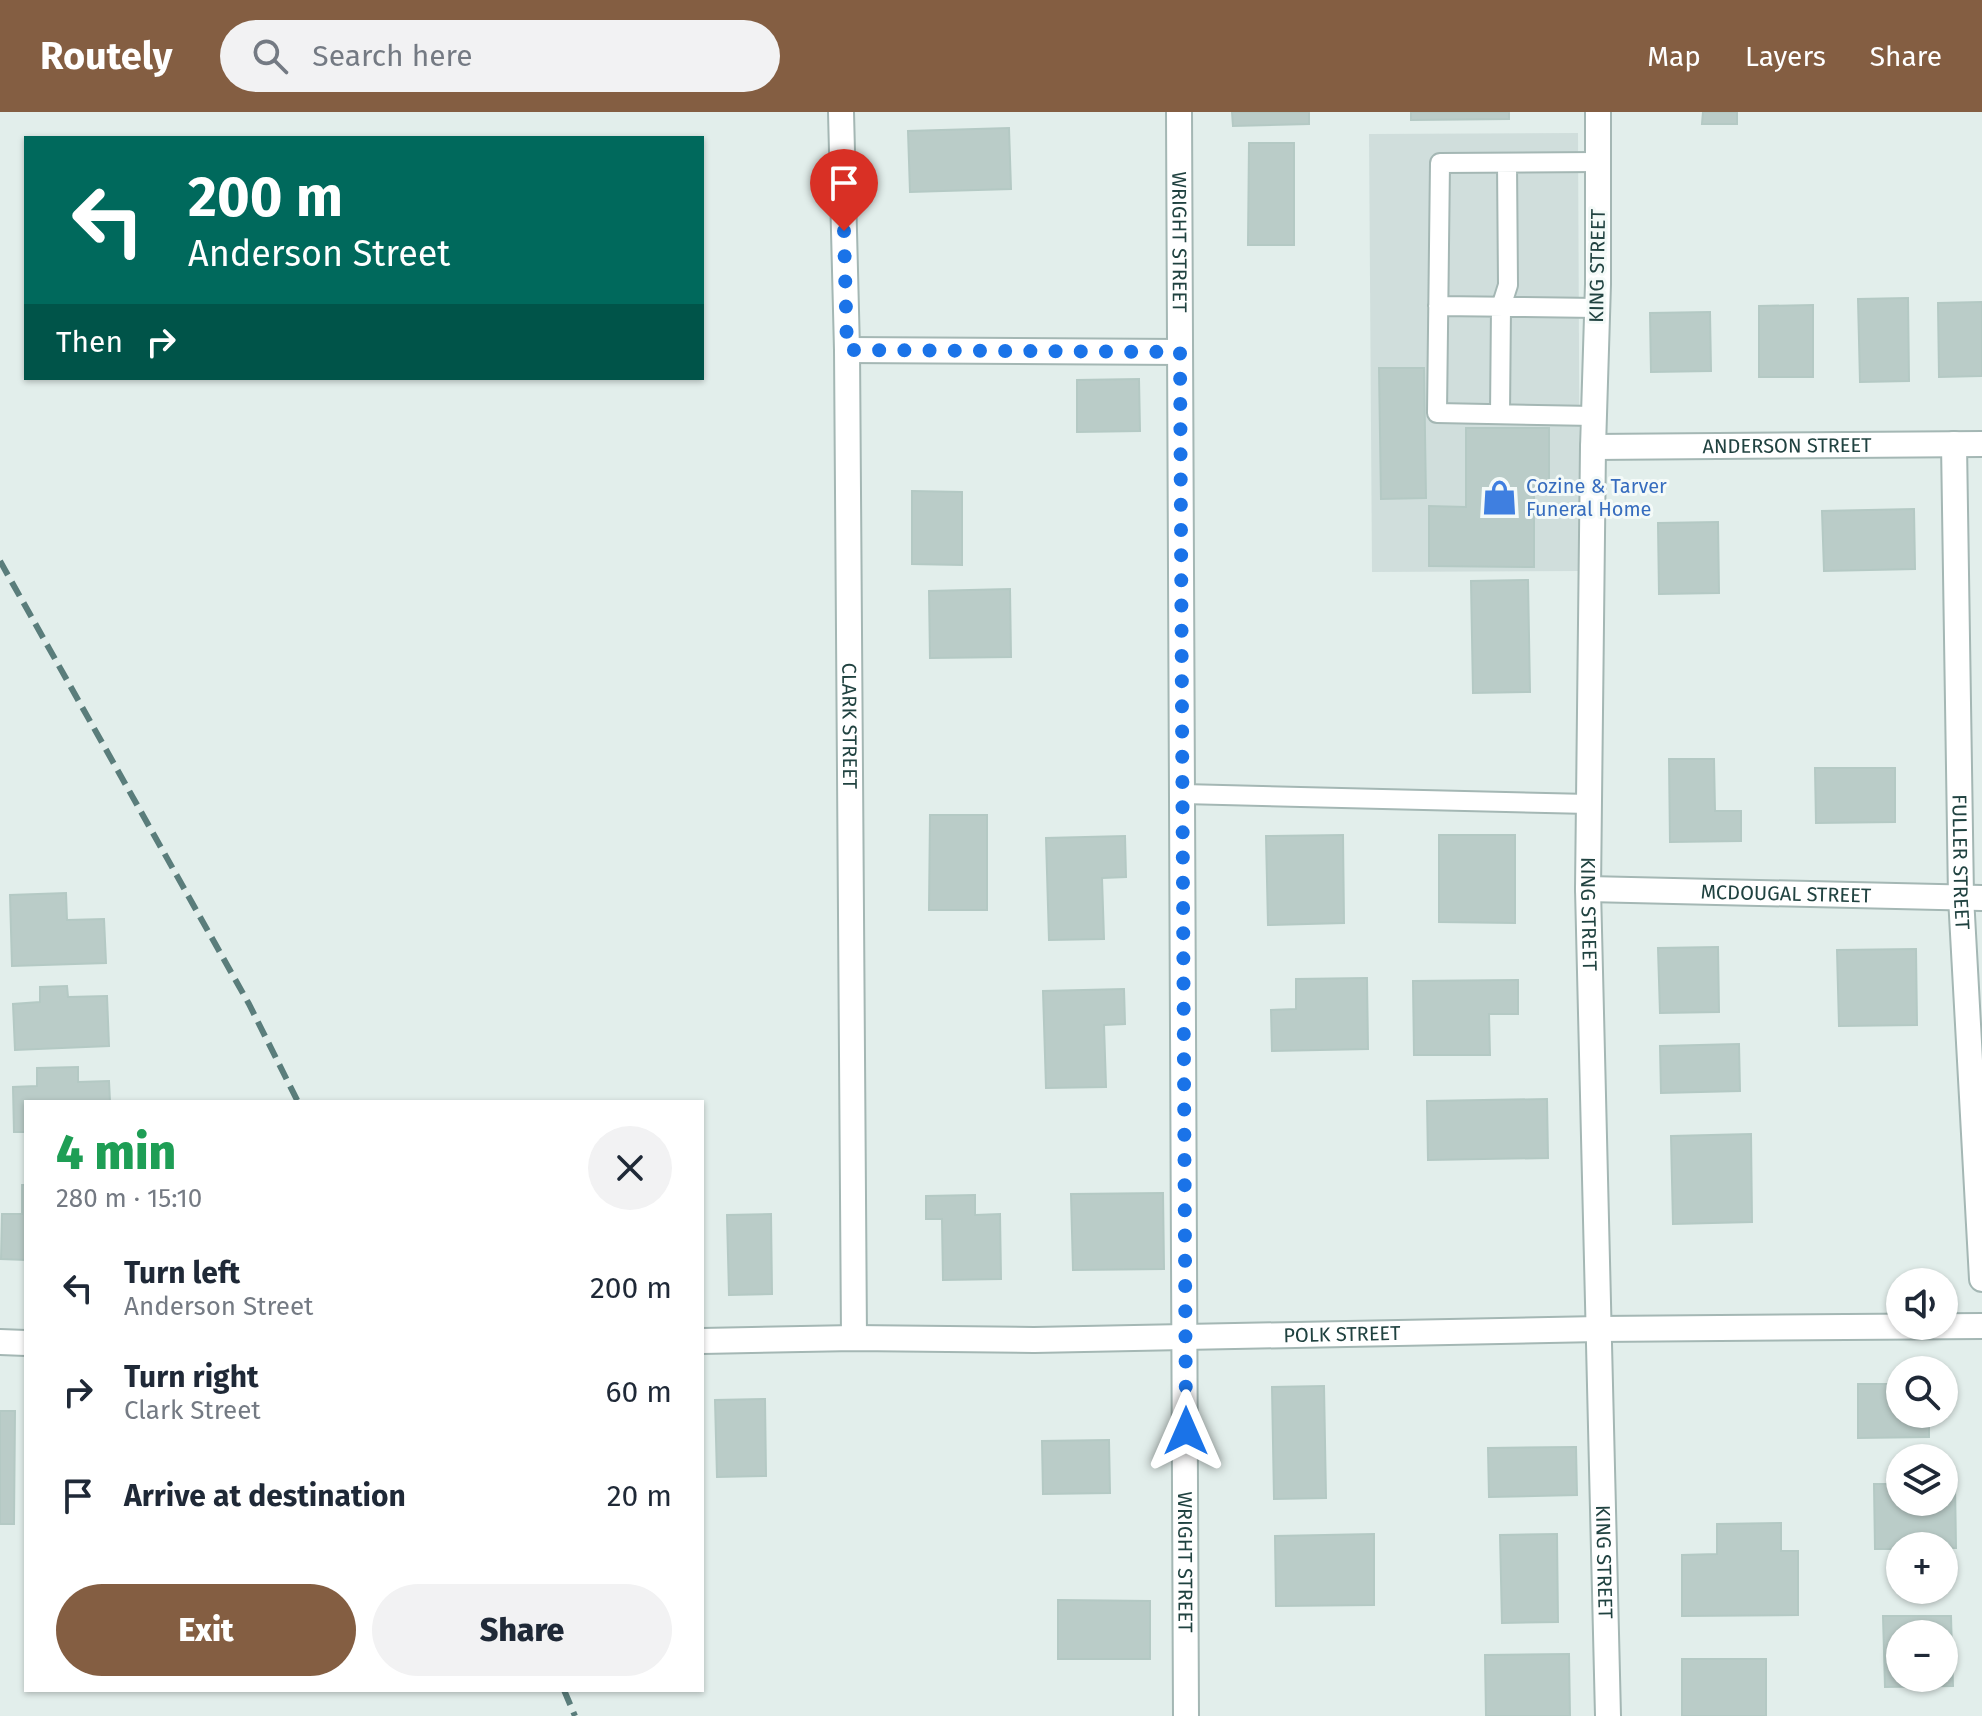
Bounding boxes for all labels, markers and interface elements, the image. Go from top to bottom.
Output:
search box [220,20,780,92]
text: Routely [40,33,172,79]
icon: search [248,34,292,78]
text: Search here [312,38,473,74]
text: Map [1647,40,1701,73]
text: Layers [1745,40,1826,73]
text: Share [1870,40,1942,73]
pin [810,149,878,231]
icon: arrive [822,161,866,205]
text: 200 m [188,164,343,231]
icon: left [56,168,160,272]
street label: WRIGHT STREET [1167,171,1192,313]
street label: KING STREET [1584,208,1610,323]
text: Anderson Street [188,232,450,276]
icon: right [139,320,183,364]
text: Then [56,324,123,360]
street label: ANDERSON STREET [1702,433,1872,458]
place label: Cozine & Tarver Funeral Home [1526,474,1667,521]
shop icon: Cozine & Tarver Funeral Home [1481,479,1519,517]
street label: CLARK STREET [837,663,862,790]
street label: FULLER STREET [1947,794,1975,931]
street label: KING STREET [1576,857,1602,972]
street label: MCDOUGAL STREET [1700,880,1872,907]
text: 4 min [56,1124,176,1182]
button: close [588,1126,672,1210]
text: 280 m · 15:10 [56,1183,202,1214]
text: Turn left [124,1255,240,1291]
icon: left [56,1266,100,1310]
map controls [1886,1268,1958,1692]
button: sound [1886,1268,1958,1340]
text: 200 m [590,1270,672,1306]
text: Anderson Street [124,1291,314,1322]
street label: POLK STREET [1283,1321,1401,1347]
button: search [1886,1356,1958,1428]
text: Turn right [124,1359,259,1395]
icon: right [56,1370,100,1414]
text: 60 m [606,1374,672,1410]
position arrow [1144,1389,1228,1473]
text: Clark Street [124,1395,261,1426]
button: layers [1886,1444,1958,1516]
icon: arrive [56,1474,100,1518]
text: Arrive at destination [124,1478,406,1514]
text: 20 m [607,1478,672,1514]
street label: WRIGHT STREET [1173,1491,1198,1633]
street label: KING STREET [1591,1504,1618,1620]
button: + [1886,1532,1958,1604]
button: Exit [56,1584,356,1676]
button: Share [372,1584,672,1676]
button: − [1886,1620,1958,1692]

